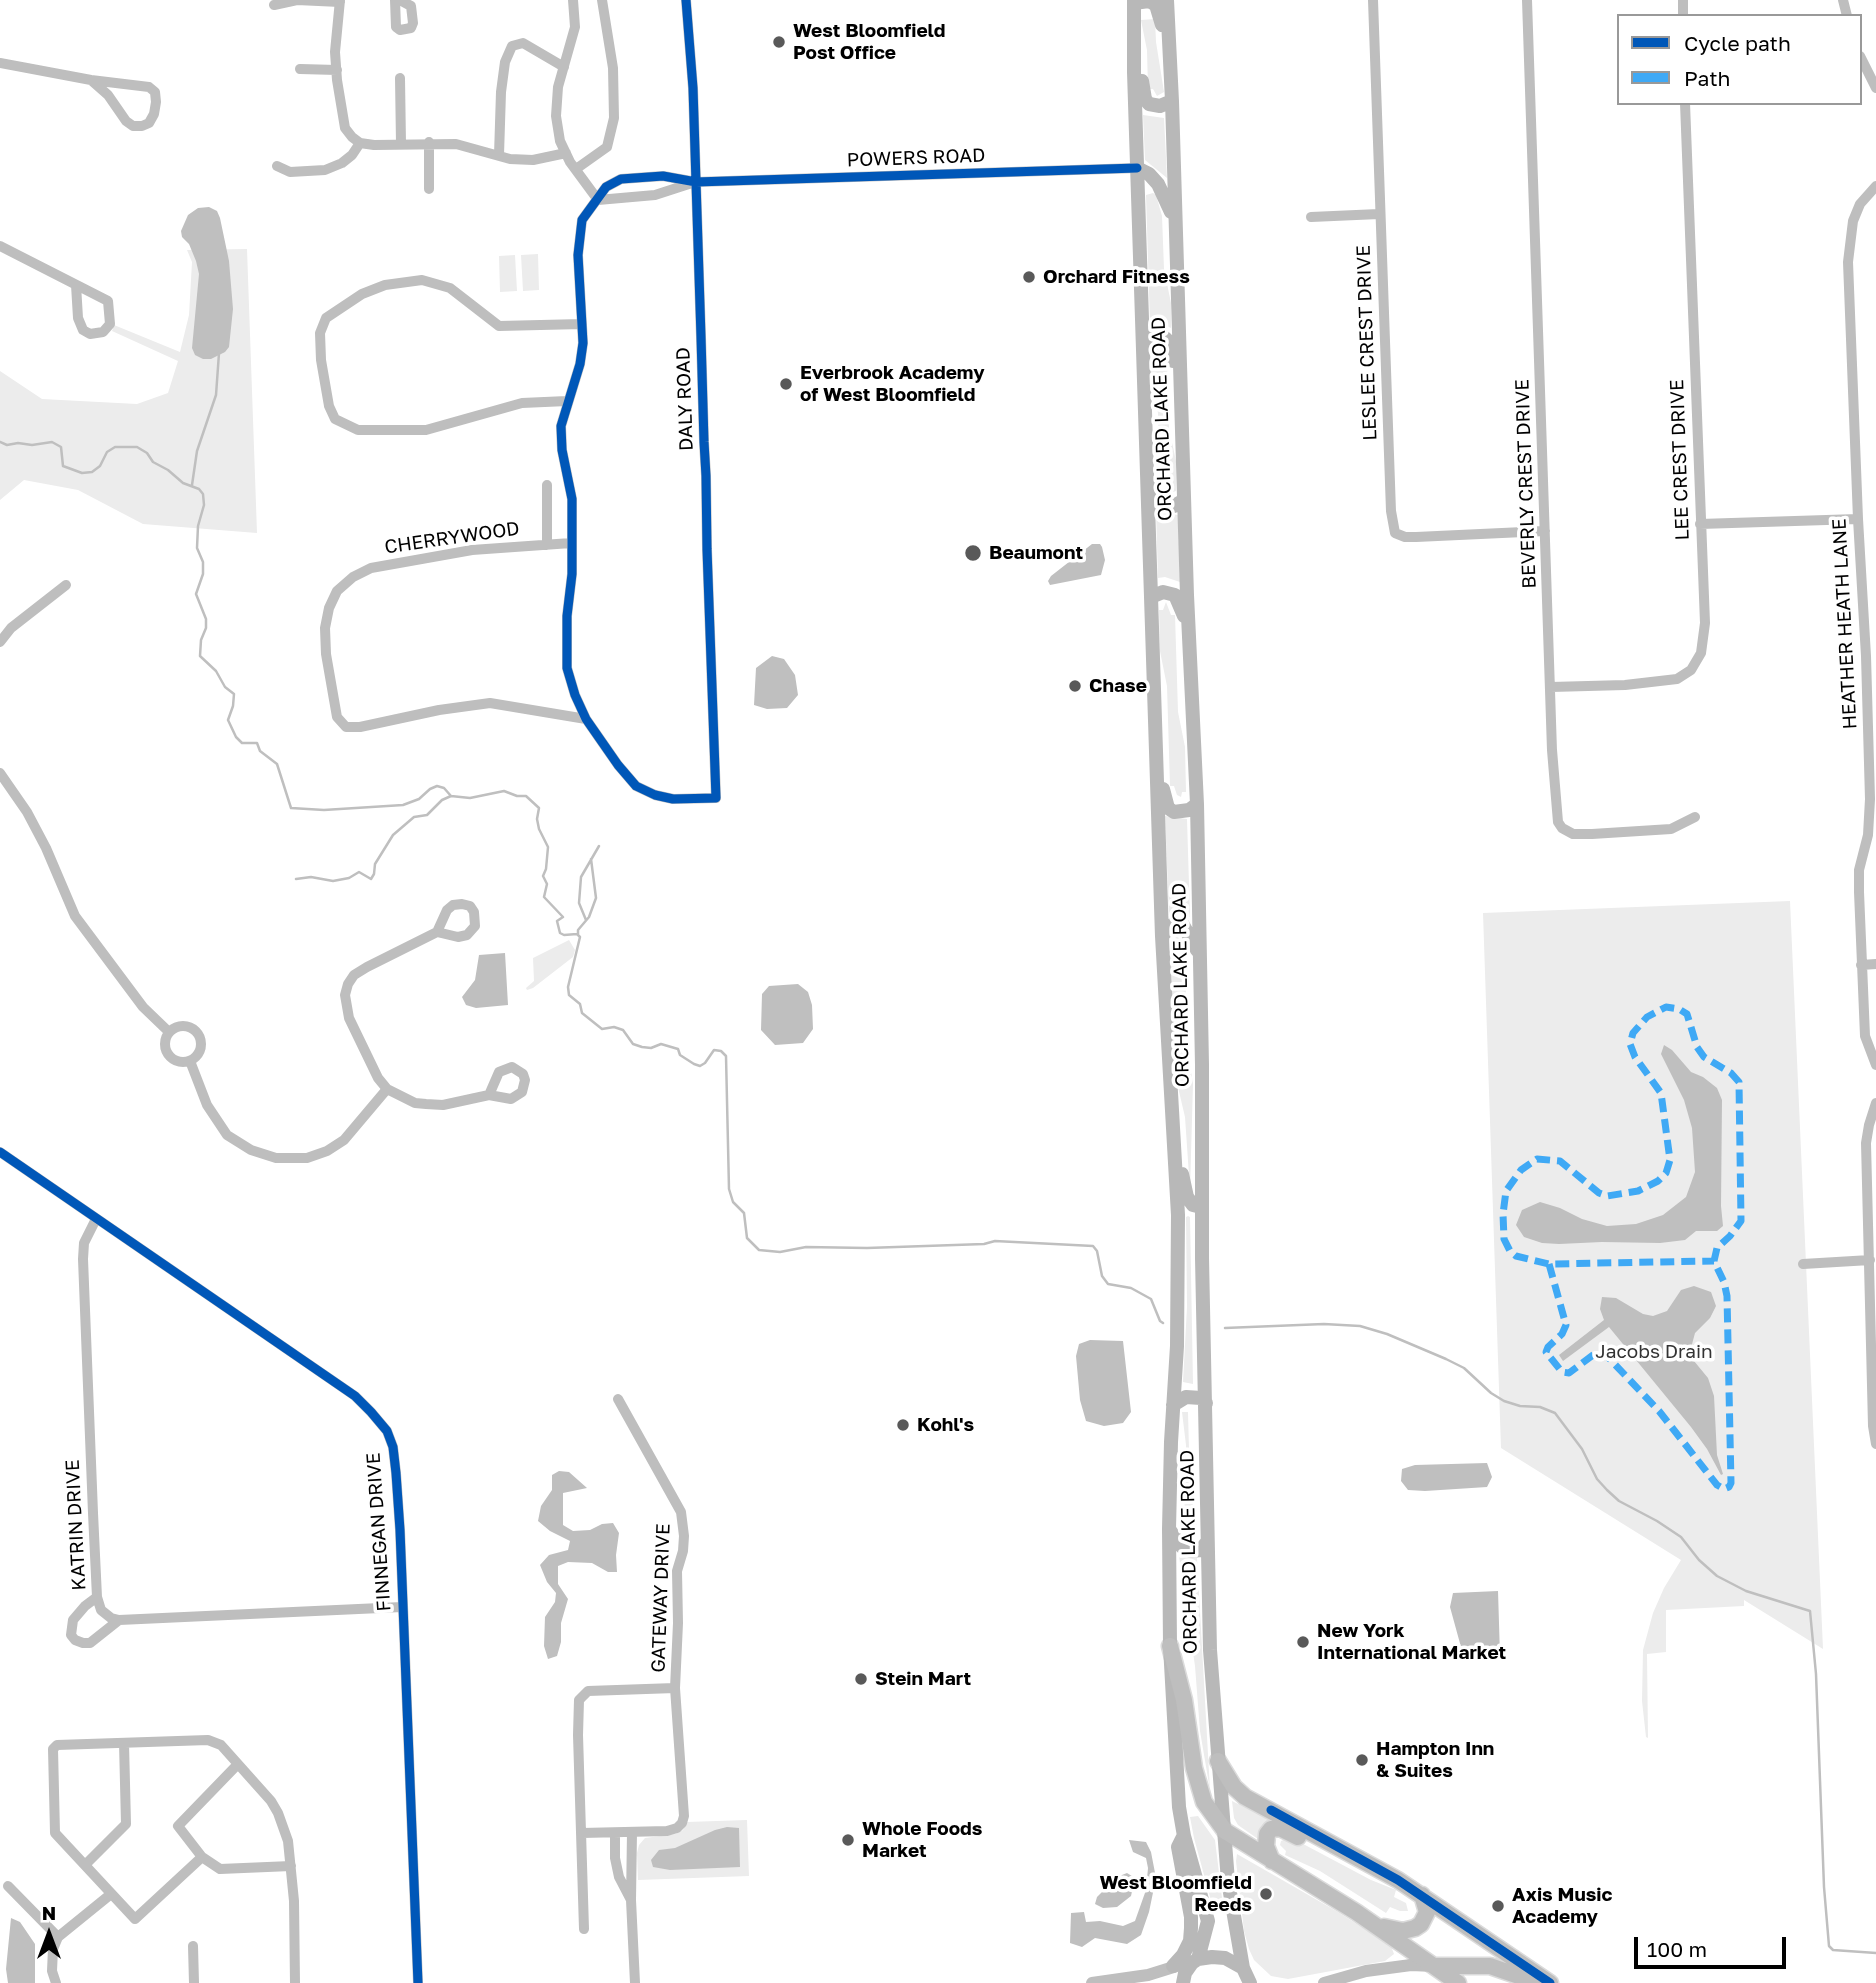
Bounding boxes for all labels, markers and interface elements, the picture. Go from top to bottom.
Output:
legend [1617,14,1862,105]
place label: West Bloomfield Post Office [793,20,946,64]
text: Cycle path [1684,30,1791,56]
marker: West Bloomfield Post Office [771,34,787,50]
text: Path [1684,65,1731,91]
street label: POWERS ROAD [846,144,986,172]
street label: LESLEE CREST DRIVE [1352,245,1382,441]
place label: Orchard Fitness [1043,266,1190,288]
marker: Orchard Fitness [1021,269,1037,285]
street label: ORCHARD LAKE ROAD [1147,317,1177,521]
street label: DALY ROAD [672,347,698,451]
place label: Everbrook Academy of West Bloomfield [800,362,985,406]
marker: Everbrook Academy of West Bloomfield [778,376,794,392]
street label: BEVERLY CREST DRIVE [1511,379,1541,589]
street label: LEE CREST DRIVE [1666,379,1694,541]
street label: CHERRYWOOD [383,517,521,559]
street label: HEATHER HEATH LANE [1828,518,1862,730]
place label: Beaumont [989,542,1083,564]
marker: Beaumont [963,543,983,563]
place label: Chase [1089,675,1147,697]
marker: Chase [1067,678,1083,694]
street label: ORCHARD LAKE ROAD [1168,883,1194,1087]
park label: Jacobs Drain [1595,1341,1713,1363]
place label: Kohl's [917,1414,974,1436]
marker: Kohl's [895,1417,911,1433]
street label: ORCHARD LAKE ROAD [1176,1450,1202,1654]
street label: FINNEGAN DRIVE [362,1452,396,1612]
street label: KATRIN DRIVE [61,1459,91,1591]
street label: GATEWAY DRIVE [647,1523,675,1673]
place label: New York International Market [1317,1620,1506,1664]
marker: New York International Market [1295,1634,1311,1650]
place label: Stein Mart [875,1668,971,1690]
marker: Stein Mart [853,1671,869,1687]
place label: Hampton Inn & Suites [1376,1738,1494,1782]
marker: Hampton Inn & Suites [1354,1752,1370,1768]
place label: Whole Foods Market [862,1818,982,1862]
marker: Whole Foods Market [840,1832,856,1848]
place label: West Bloomfield Reeds [1099,1872,1252,1916]
place label: Axis Music Academy [1512,1884,1612,1928]
marker: West Bloomfield Reeds [1258,1886,1274,1902]
marker: Axis Music Academy [1490,1898,1506,1914]
north arrow [14,1899,84,1969]
text: N [42,1901,56,1924]
scale bar [1638,1924,1790,1968]
text: 100 m [1647,1936,1707,1962]

